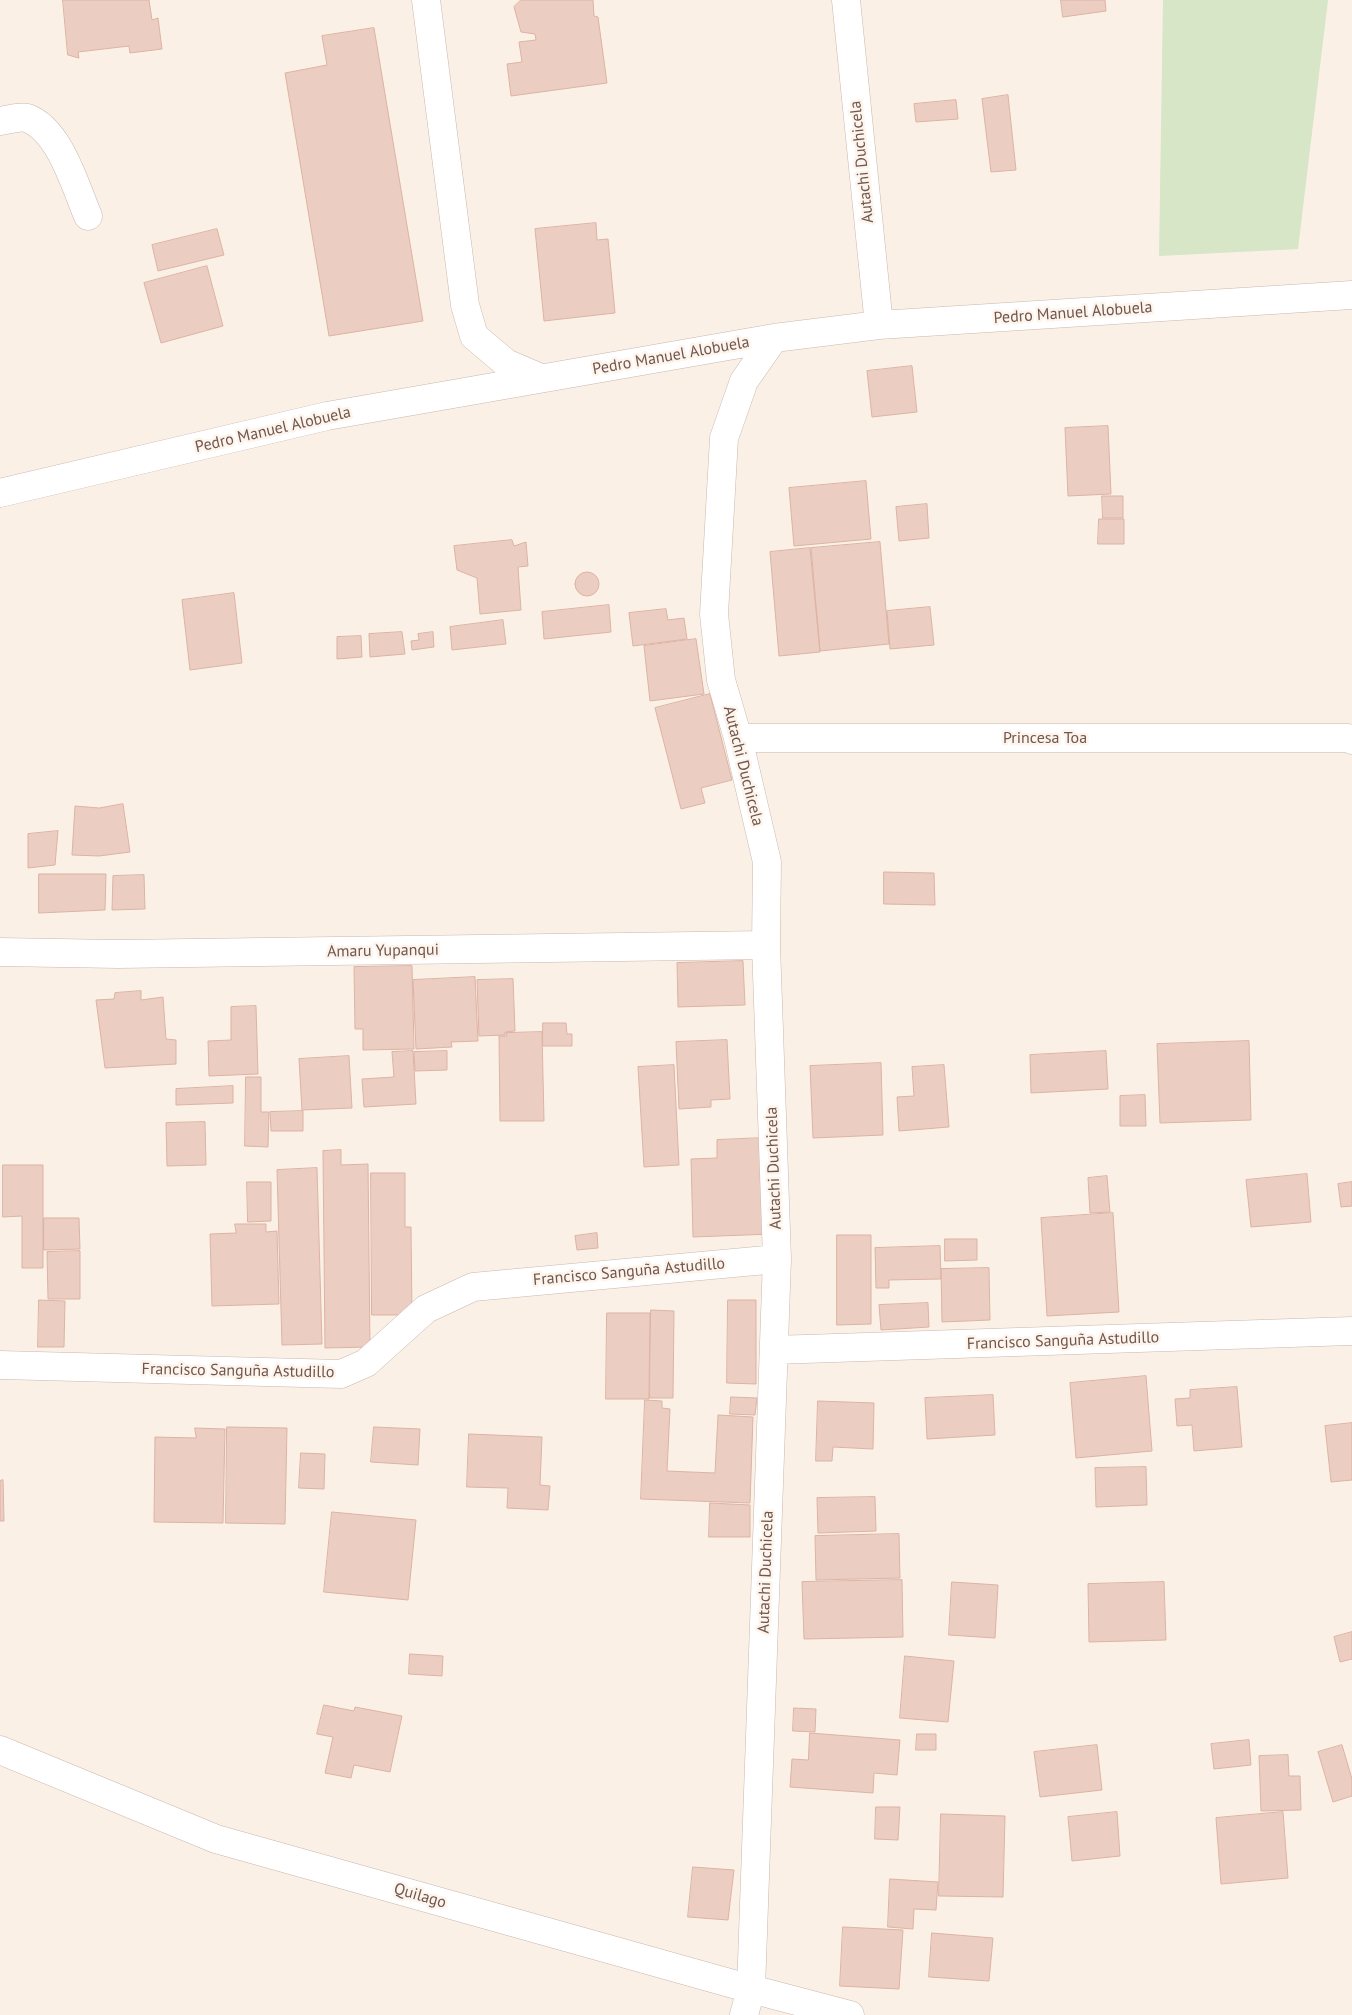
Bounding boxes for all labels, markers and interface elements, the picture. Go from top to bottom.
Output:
street label: Autachi Duchicela [846,100,878,224]
street label: Pedro Manuel Alobuela [993,298,1153,328]
street label: Pedro Manuel Alobuela [591,333,751,379]
street label: Pedro Manuel Alobuela [193,403,353,457]
street label: Autachi Duchicela [719,704,767,828]
street label: Princesa Toa [1003,728,1087,748]
street label: Amaru Yupanqui [327,940,439,962]
street label: Autachi Duchicela [762,1106,786,1230]
street label: Francisco Sanguña Astudillo [532,1254,726,1290]
street label: Francisco Sanguña Astudillo [966,1328,1160,1354]
street label: Francisco Sanguña Astudillo [142,1360,334,1382]
street label: Autachi Duchicela [754,1510,778,1634]
street label: Quilago [392,1879,448,1913]

